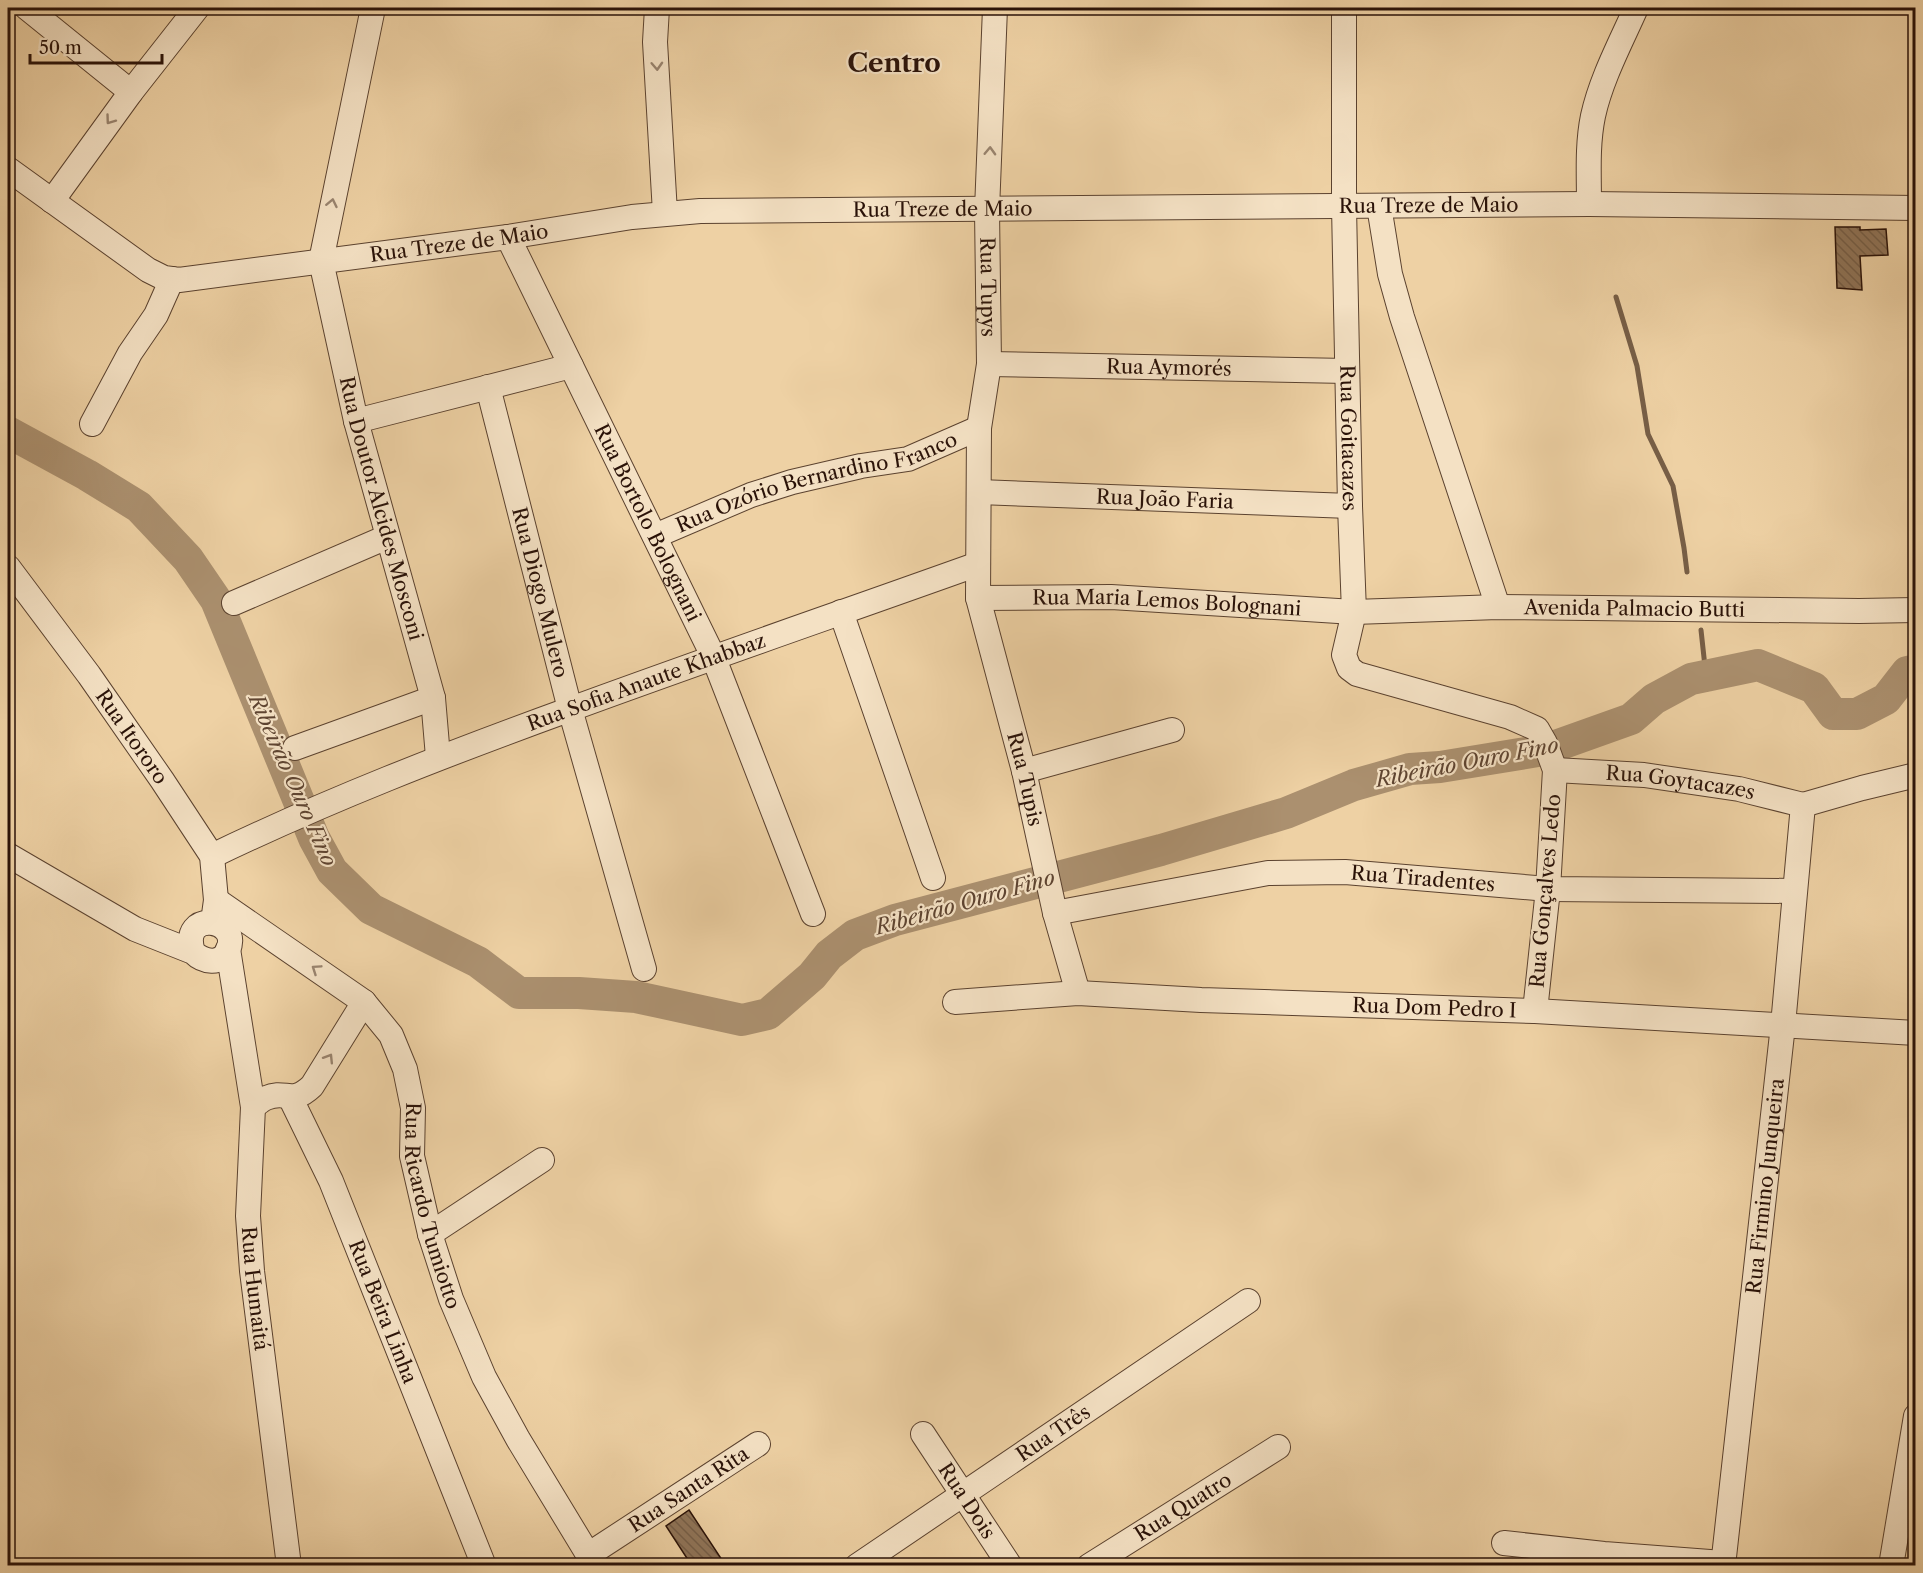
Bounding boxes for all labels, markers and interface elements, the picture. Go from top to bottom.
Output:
scale bar [30,27,162,65]
text: 50 m [39,37,82,59]
district label: Centro [847,47,941,79]
one-way arrow [650,61,663,70]
one-way arrow [107,114,118,125]
one-way arrow [983,147,996,156]
street label: Rua Treze de Maio [1339,193,1519,218]
street label: Rua Treze de Maio [853,196,1033,222]
one-way arrow [325,199,338,209]
street label: Rua Treze de Maio [368,219,550,267]
street label: Rua Tupys [975,237,1001,337]
street label: Rua Aymorés [1106,354,1232,381]
street label: Rua Goitacazes [1335,365,1362,511]
street label: Rua Doutor Alcides Mosconi [335,374,428,643]
street label: Rua Bortolo Bolognani [589,420,706,625]
street label: Rua Ozório Bernardino Franco [672,427,961,538]
street label: Rua João Faria [1096,484,1235,514]
street label: Rua Diogo Mulero [507,505,574,680]
street label: Rua Maria Lemos Bolognani [1032,585,1302,621]
street label: Avenida Palmacio Butti [1523,595,1745,622]
street label: Rua Sofia Anaute Khabbaz [524,628,769,736]
street label: Rua Itororo [91,685,173,789]
water label: Ribeirão Ouro Fino [243,688,342,870]
street label: Rua Tupis [1002,729,1048,828]
water label: Ribeirão Ouro Fino [1372,732,1561,792]
street label: Rua Goytacazes [1605,761,1758,805]
street label: Rua Gonçalves Ledo [1525,793,1565,989]
street label: Rua Tiradentes [1350,861,1496,897]
water label: Ribeirão Ouro Fino [870,864,1058,940]
one-way arrow [311,965,322,976]
street label: Rua Dom Pedro I [1352,993,1517,1022]
one-way arrow [322,1054,334,1064]
street label: Rua Firmino Junqueira [1741,1077,1789,1296]
street label: Rua Ricardo Tumiotto [400,1102,466,1313]
street label: Rua Humaitá [237,1226,274,1352]
street label: Rua Beira Linha [344,1236,422,1387]
street label: Rua Três [1012,1400,1095,1467]
street label: Rua Santa Rita [624,1441,753,1537]
street label: Rua Dois [933,1458,1001,1543]
street label: Rua Quatro [1130,1467,1236,1546]

